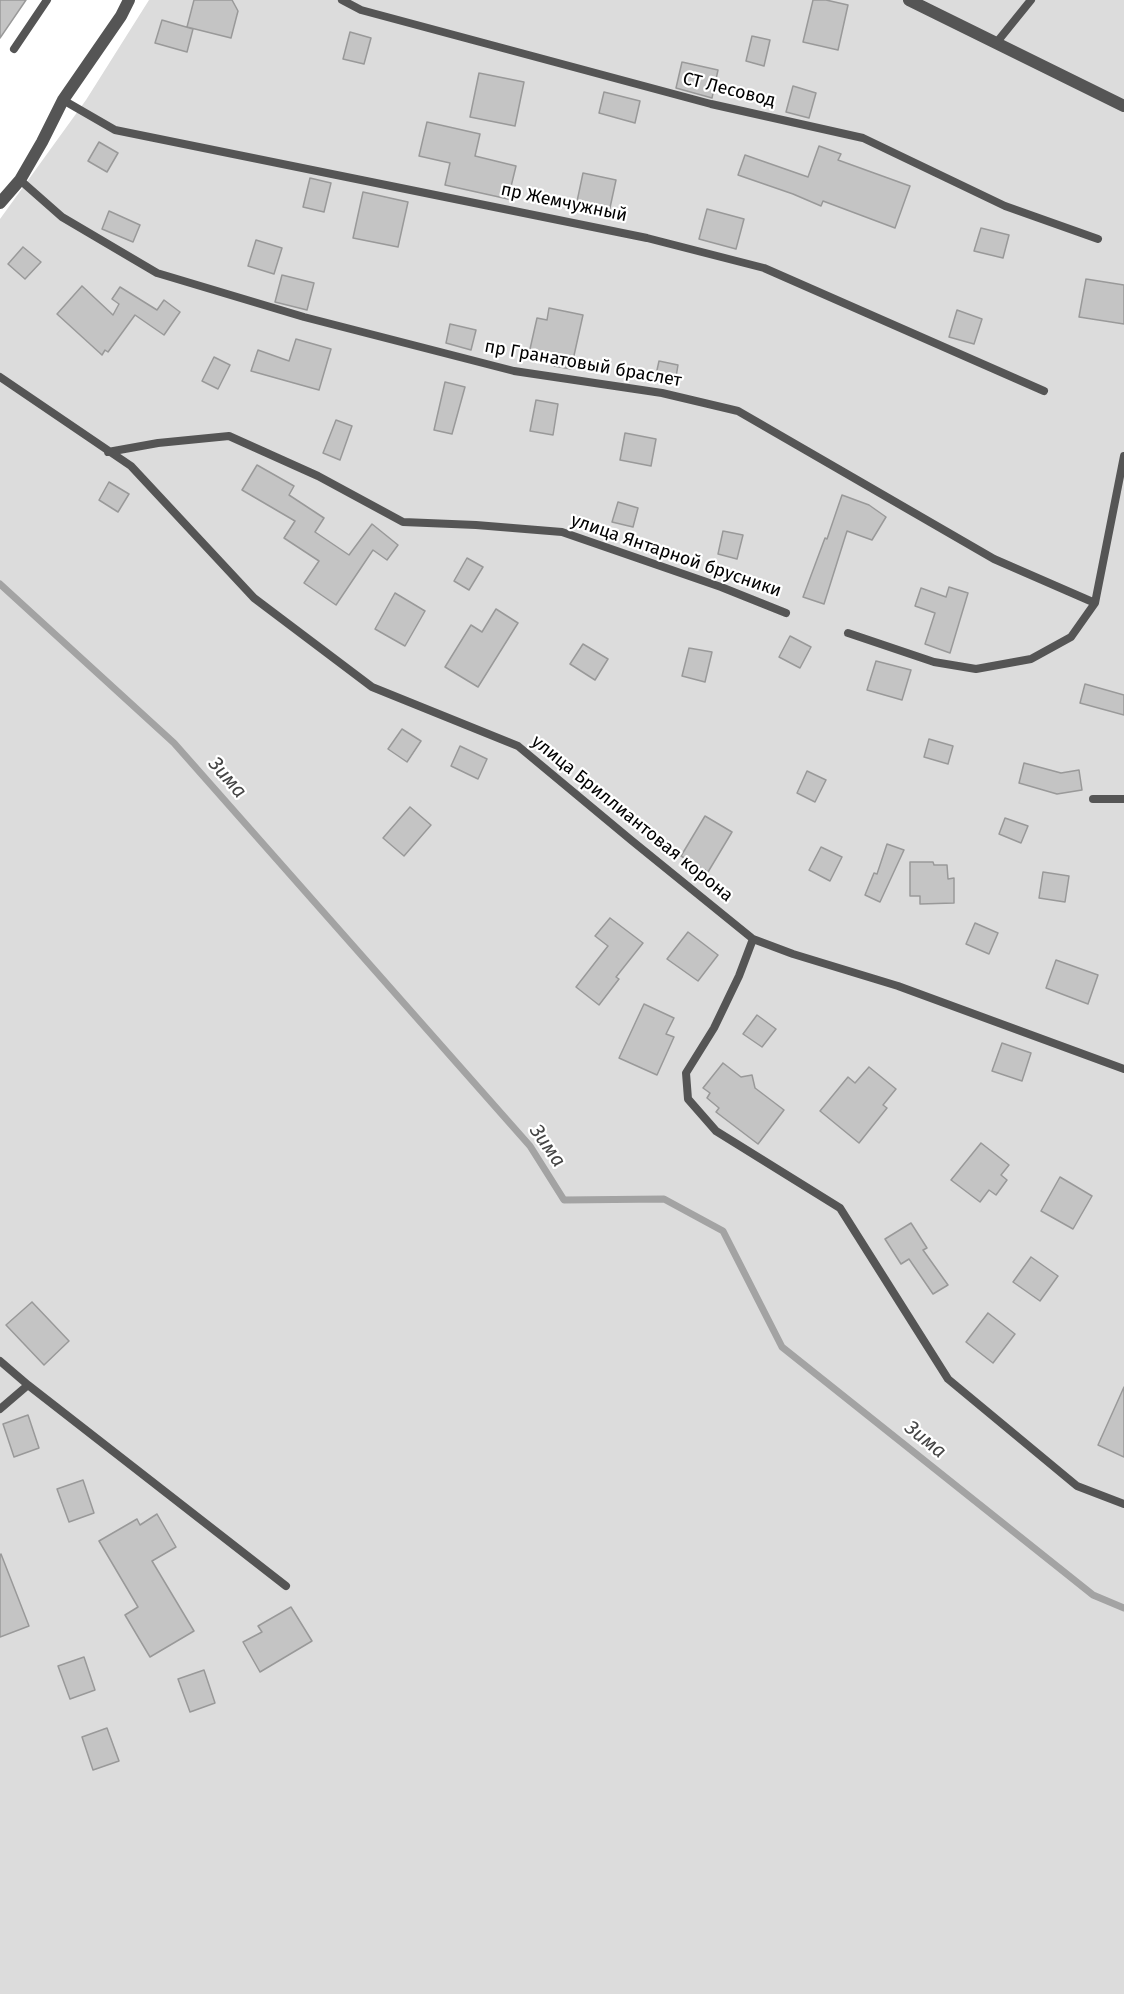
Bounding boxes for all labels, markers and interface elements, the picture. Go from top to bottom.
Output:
street label: СТ Лесовод [680,68,778,112]
street label: пр Жемчужный [499,179,629,227]
street label: пр Гранатовый браслет [483,336,683,392]
street label: улица Янтарной брусники [568,510,784,602]
street label: улица Бриллиантовая корона [527,731,737,907]
water label: Зима [203,753,251,803]
water label: Зима [524,1120,570,1172]
water label: Зима [899,1416,951,1464]

